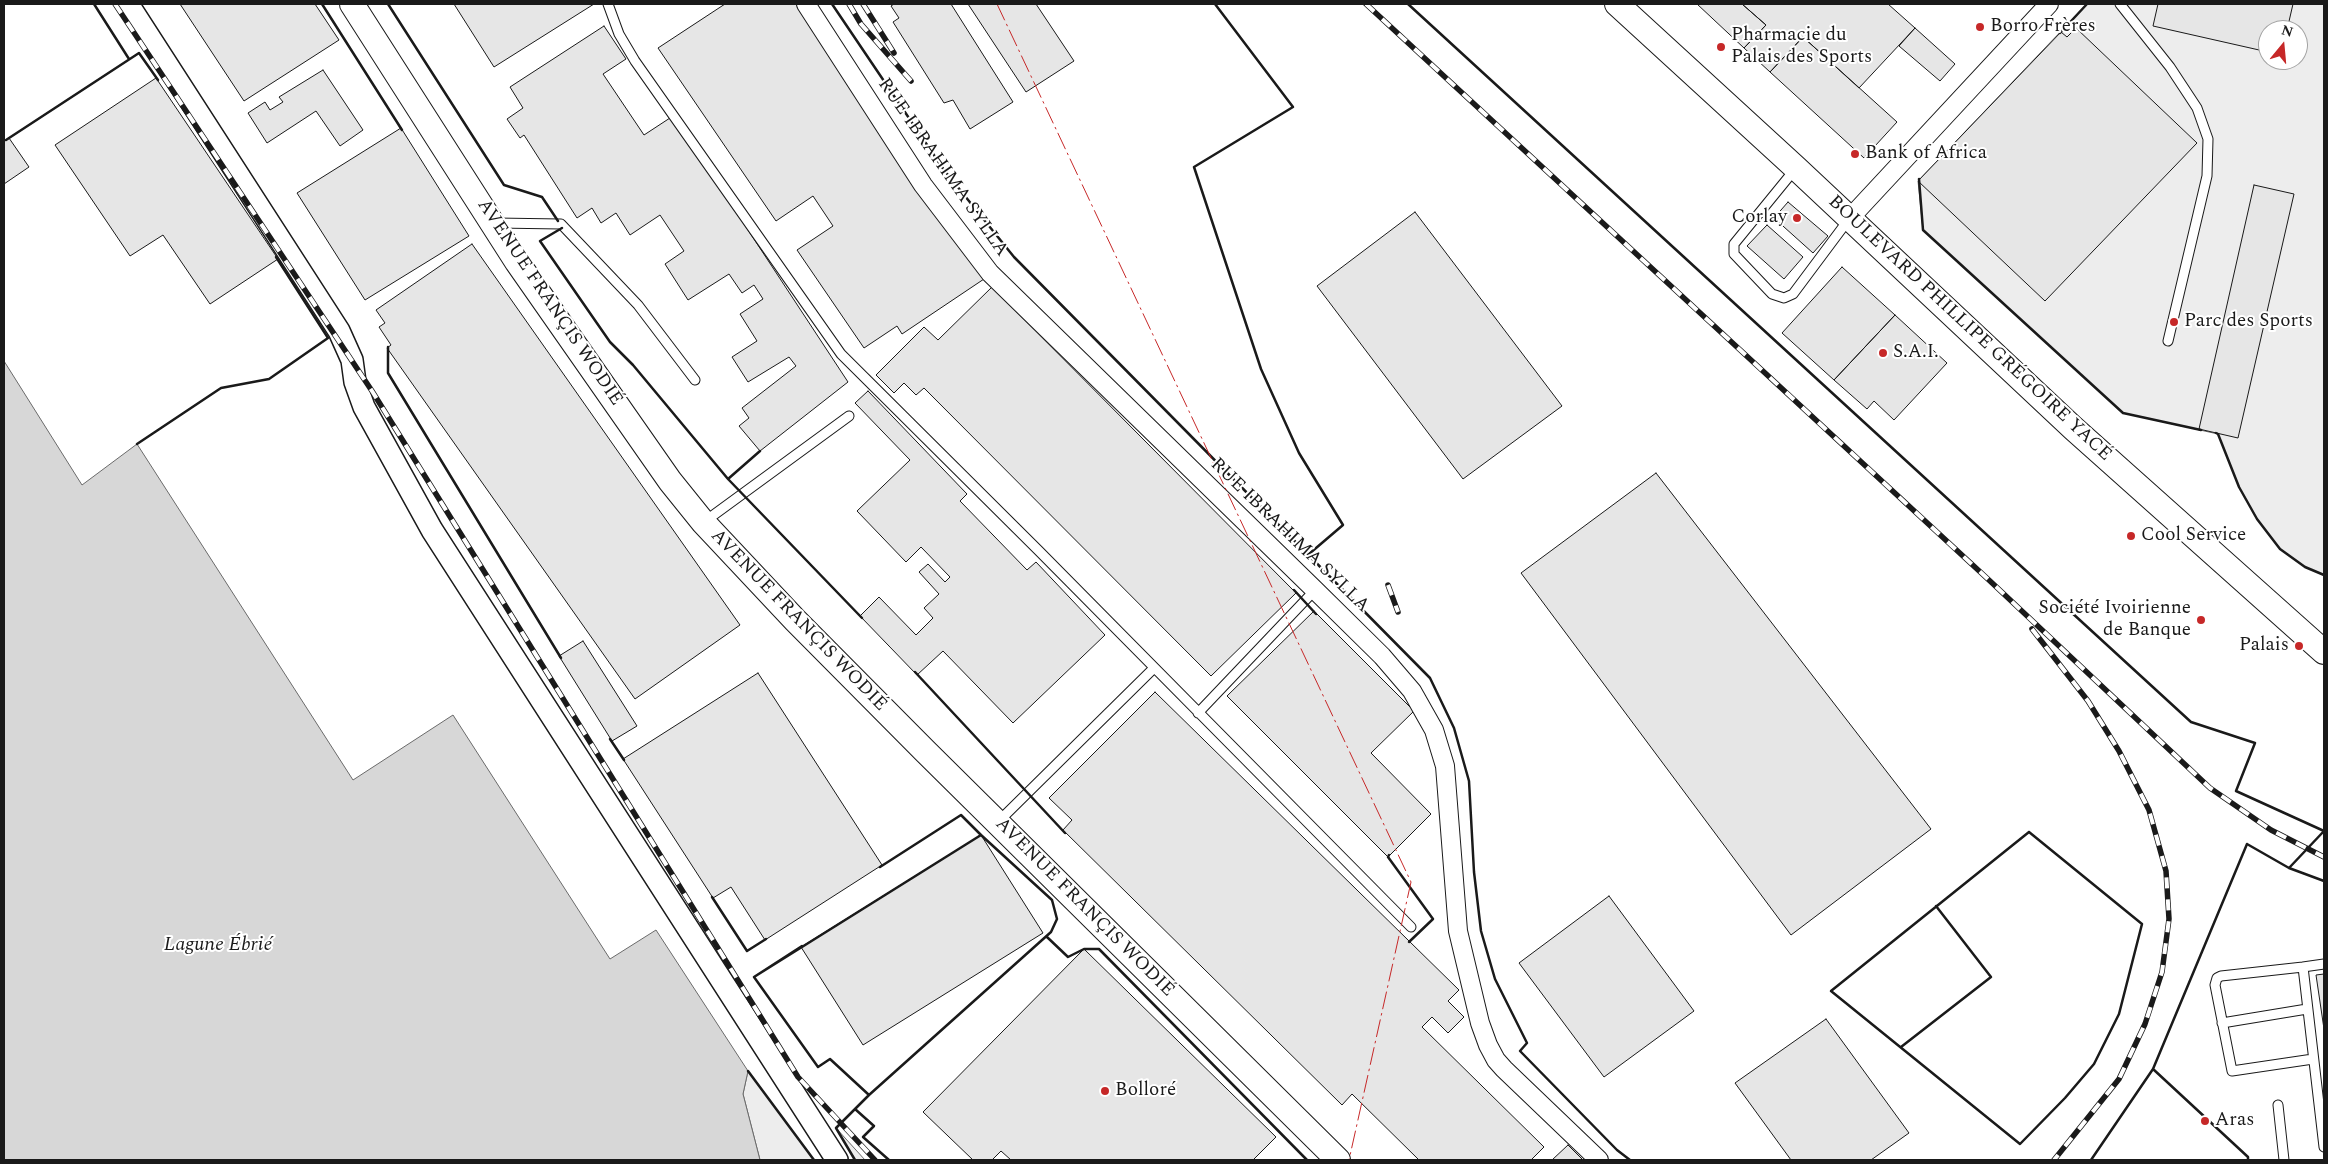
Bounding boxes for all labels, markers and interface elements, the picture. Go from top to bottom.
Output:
place label: Borro Frères [1990,16,2096,38]
text: N [2279,19,2296,43]
north arrow [2258,20,2308,70]
marker: Borro Frères [1974,21,1986,33]
place label: Pharmacie du Palais des Sports [1731,25,1872,69]
marker: Pharmacie du Palais des Sports [1715,41,1727,53]
street label: RUE IBRAHIMA SYLLA [872,74,1012,262]
place label: Bank of Africa [1865,143,1987,165]
marker: Bank of Africa [1849,148,1861,160]
street label: BOULEVARD PHILLIPE GRÉGOIRE YACÉ [1822,191,2116,467]
street label: AVENUE FRANÇIS WODIÉ [471,195,627,411]
place label: Corlay [1732,207,1787,229]
marker: Corlay [1791,212,1803,224]
place label: Parc des Sports [2184,311,2313,333]
marker: Parc des Sports [2168,316,2180,328]
place label: S.A.I. [1893,342,1939,364]
marker: S.A.I. [1877,347,1889,359]
street label: RUE IBRAHIMA SYLLA [1205,454,1373,618]
street label: AVENUE FRANÇIS WODIÉ [705,525,891,717]
place label: Cool Service [2141,525,2246,547]
marker: Cool Service [2125,530,2137,542]
place label: Société Ivoirienne de Banque [2039,598,2191,642]
marker: Société Ivoirienne de Banque [2195,614,2207,626]
place label: Palais [2239,635,2289,657]
marker: Palais [2293,640,2305,652]
street label: AVENUE FRANÇIS WODIÉ [990,814,1178,1002]
water label: Lagune Ébrié [164,934,272,958]
place label: Bolloré [1115,1080,1176,1102]
marker: Bolloré [1099,1085,1111,1097]
place label: Aras [2215,1110,2254,1132]
marker: Aras [2199,1115,2211,1127]

